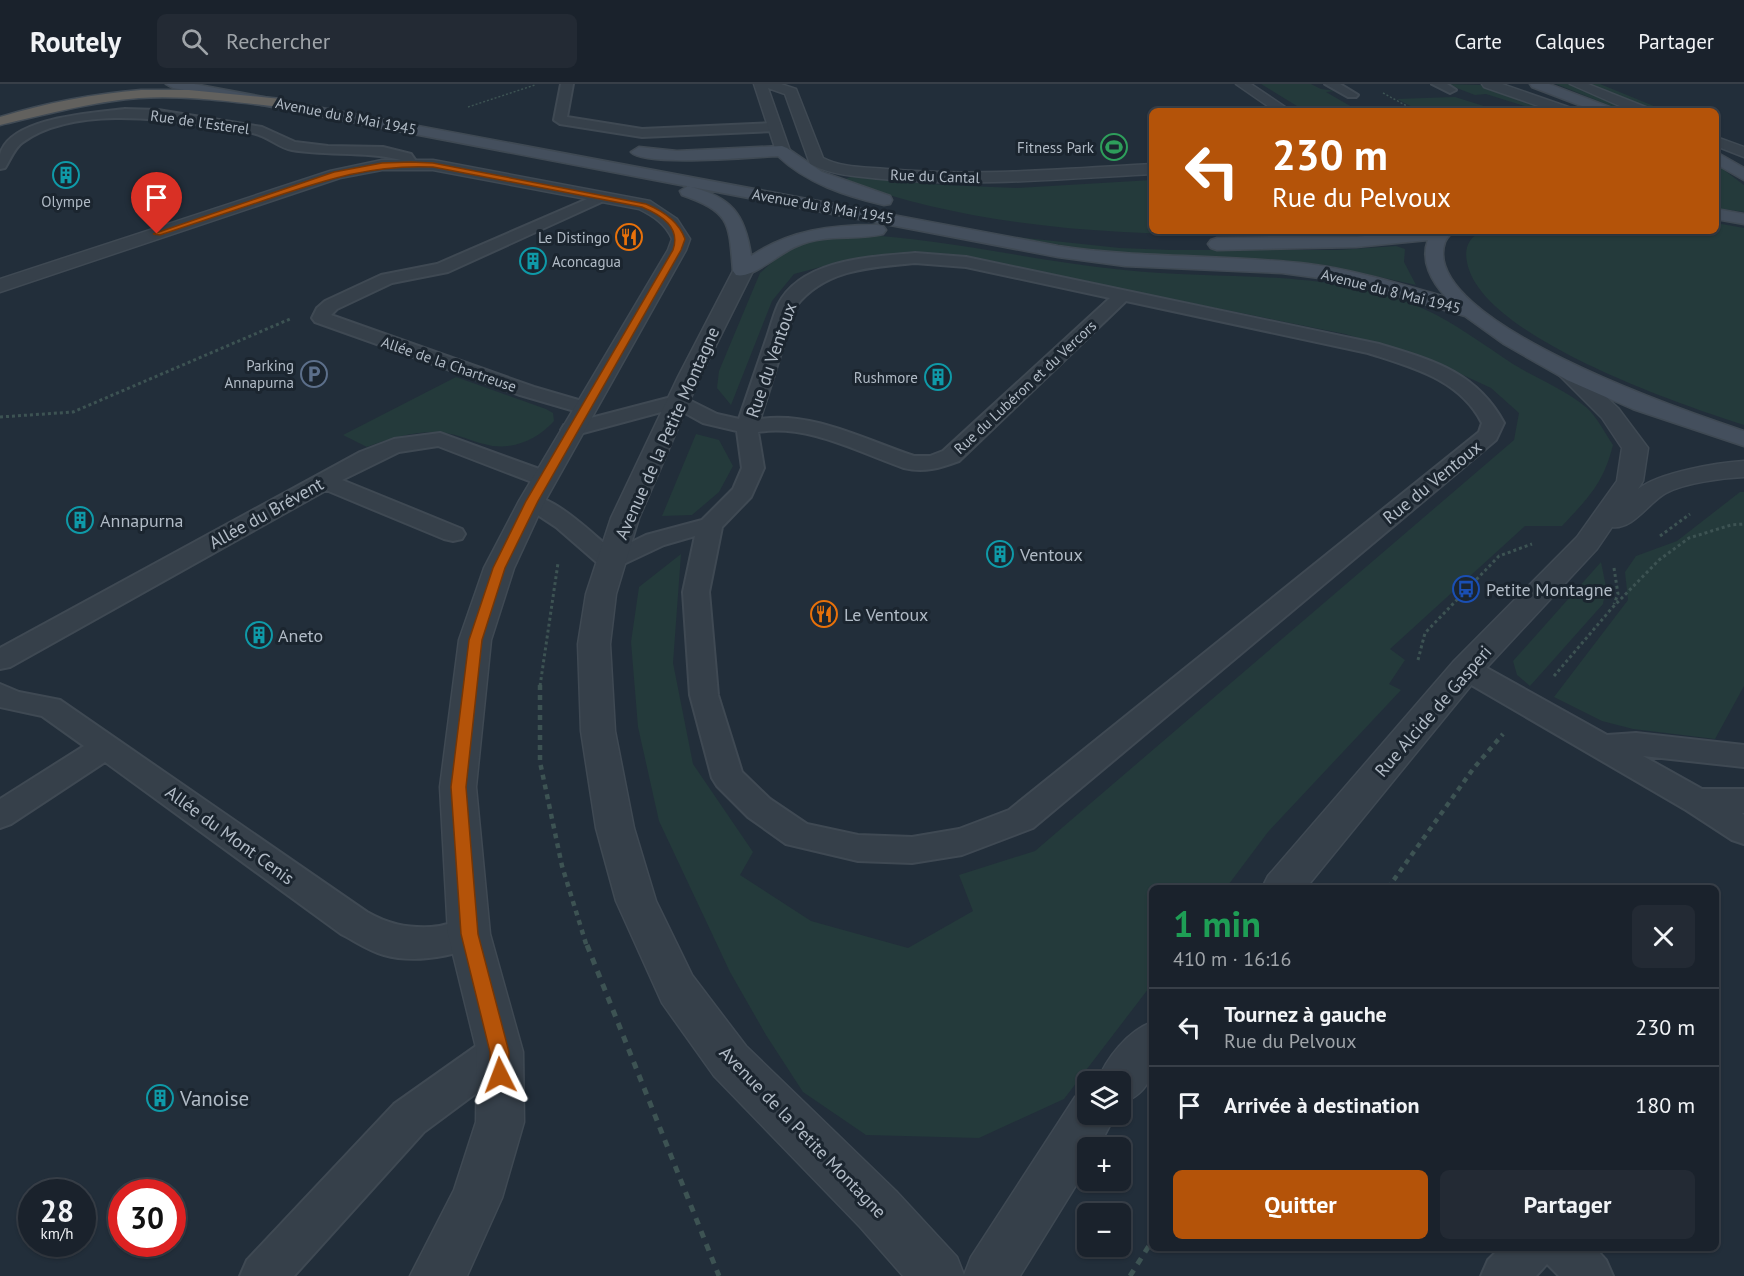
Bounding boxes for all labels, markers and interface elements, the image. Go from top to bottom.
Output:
search box [157,14,577,68]
text: Routely [30,23,121,60]
icon: search [178,25,211,58]
text: Rechercher [226,27,330,55]
text: Carte [1455,28,1502,55]
text: Calques [1535,28,1605,55]
text: Partager [1638,28,1714,55]
street label: Avenue du 8 Mai 1945 [274,93,418,139]
street label: Rue de l'Esterel [149,106,251,138]
text: 230 m [1272,127,1388,182]
sports icon: Fitness Park [1099,132,1129,162]
icon: left [1173,132,1251,210]
place label: Fitness Park [1017,138,1095,157]
building icon: Olympe [51,160,81,190]
street label: Rue du Cantal [890,165,981,187]
pin [131,172,182,234]
text: Rue du Pelvoux [1272,180,1451,214]
icon: arrive [140,181,173,214]
street label: Avenue du 8 Mai 1945 [751,184,895,228]
place label: Olympe [41,192,91,211]
restaurant icon: Le Distingo [614,222,644,252]
place label: Le Distingo [538,228,610,247]
building icon: Aconcagua [518,246,548,276]
place label: Aconcagua [552,252,621,271]
street label: Avenue du 8 Mai 1945 [1319,264,1463,318]
street label: Rue du Ventoux [741,299,801,421]
street label: Rue du Lubéron et du Vercors [950,316,1100,458]
street label: Avenue de la Petite Montagne [610,323,724,543]
street label: Allée de la Chartreuse [379,332,519,396]
place label: Parking Annapurna [224,356,294,392]
parking icon: Parking Annapurna [299,359,329,389]
building icon: Rushmore [923,362,953,392]
place label: Rushmore [854,368,918,387]
street label: Rue du Ventoux [1378,435,1486,529]
street label: Allée du Brévent [205,472,327,554]
building icon: Annapurna [65,505,95,535]
place label: Annapurna [100,509,183,532]
building icon: Ventoux [985,539,1015,569]
place label: Ventoux [1019,543,1083,566]
bus stop icon: Petite Montagne [1451,574,1481,604]
place label: Petite Montagne [1486,578,1613,601]
restaurant icon: Le Ventoux [809,599,839,629]
place label: Le Ventoux [844,603,928,626]
building icon: Aneto [244,620,274,650]
place label: Aneto [278,624,323,647]
street label: Rue Alcide de Gasperi [1370,640,1496,782]
street label: Allée du Mont Cenis [161,780,299,890]
text: 1 min [1173,900,1261,947]
button: close [1632,905,1695,968]
text: 410 m · 16:16 [1173,946,1291,972]
text: Tournez à gauche [1224,1000,1387,1028]
icon: left [1173,1011,1206,1044]
text: 230 m [1635,1013,1695,1041]
text: Rue du Pelvoux [1224,1028,1357,1054]
street label: Avenue de la Petite Montagne [715,1041,891,1223]
position arrow [468,1043,532,1107]
map controls [1077,1071,1131,1257]
button: layers [1077,1071,1131,1125]
building icon: Vanoise [145,1083,175,1113]
place label: Vanoise [179,1085,249,1112]
icon: arrive [1173,1089,1206,1122]
text: Arrivée à destination [1224,1091,1420,1119]
text: 180 m [1635,1091,1695,1119]
button: + [1077,1137,1131,1191]
button: Quitter [1173,1170,1428,1239]
button: Partager [1440,1170,1695,1239]
speed limit sign: 30 [108,1179,186,1257]
text: 28 [40,1191,74,1230]
button: − [1077,1203,1131,1257]
text: km/h [41,1224,73,1243]

